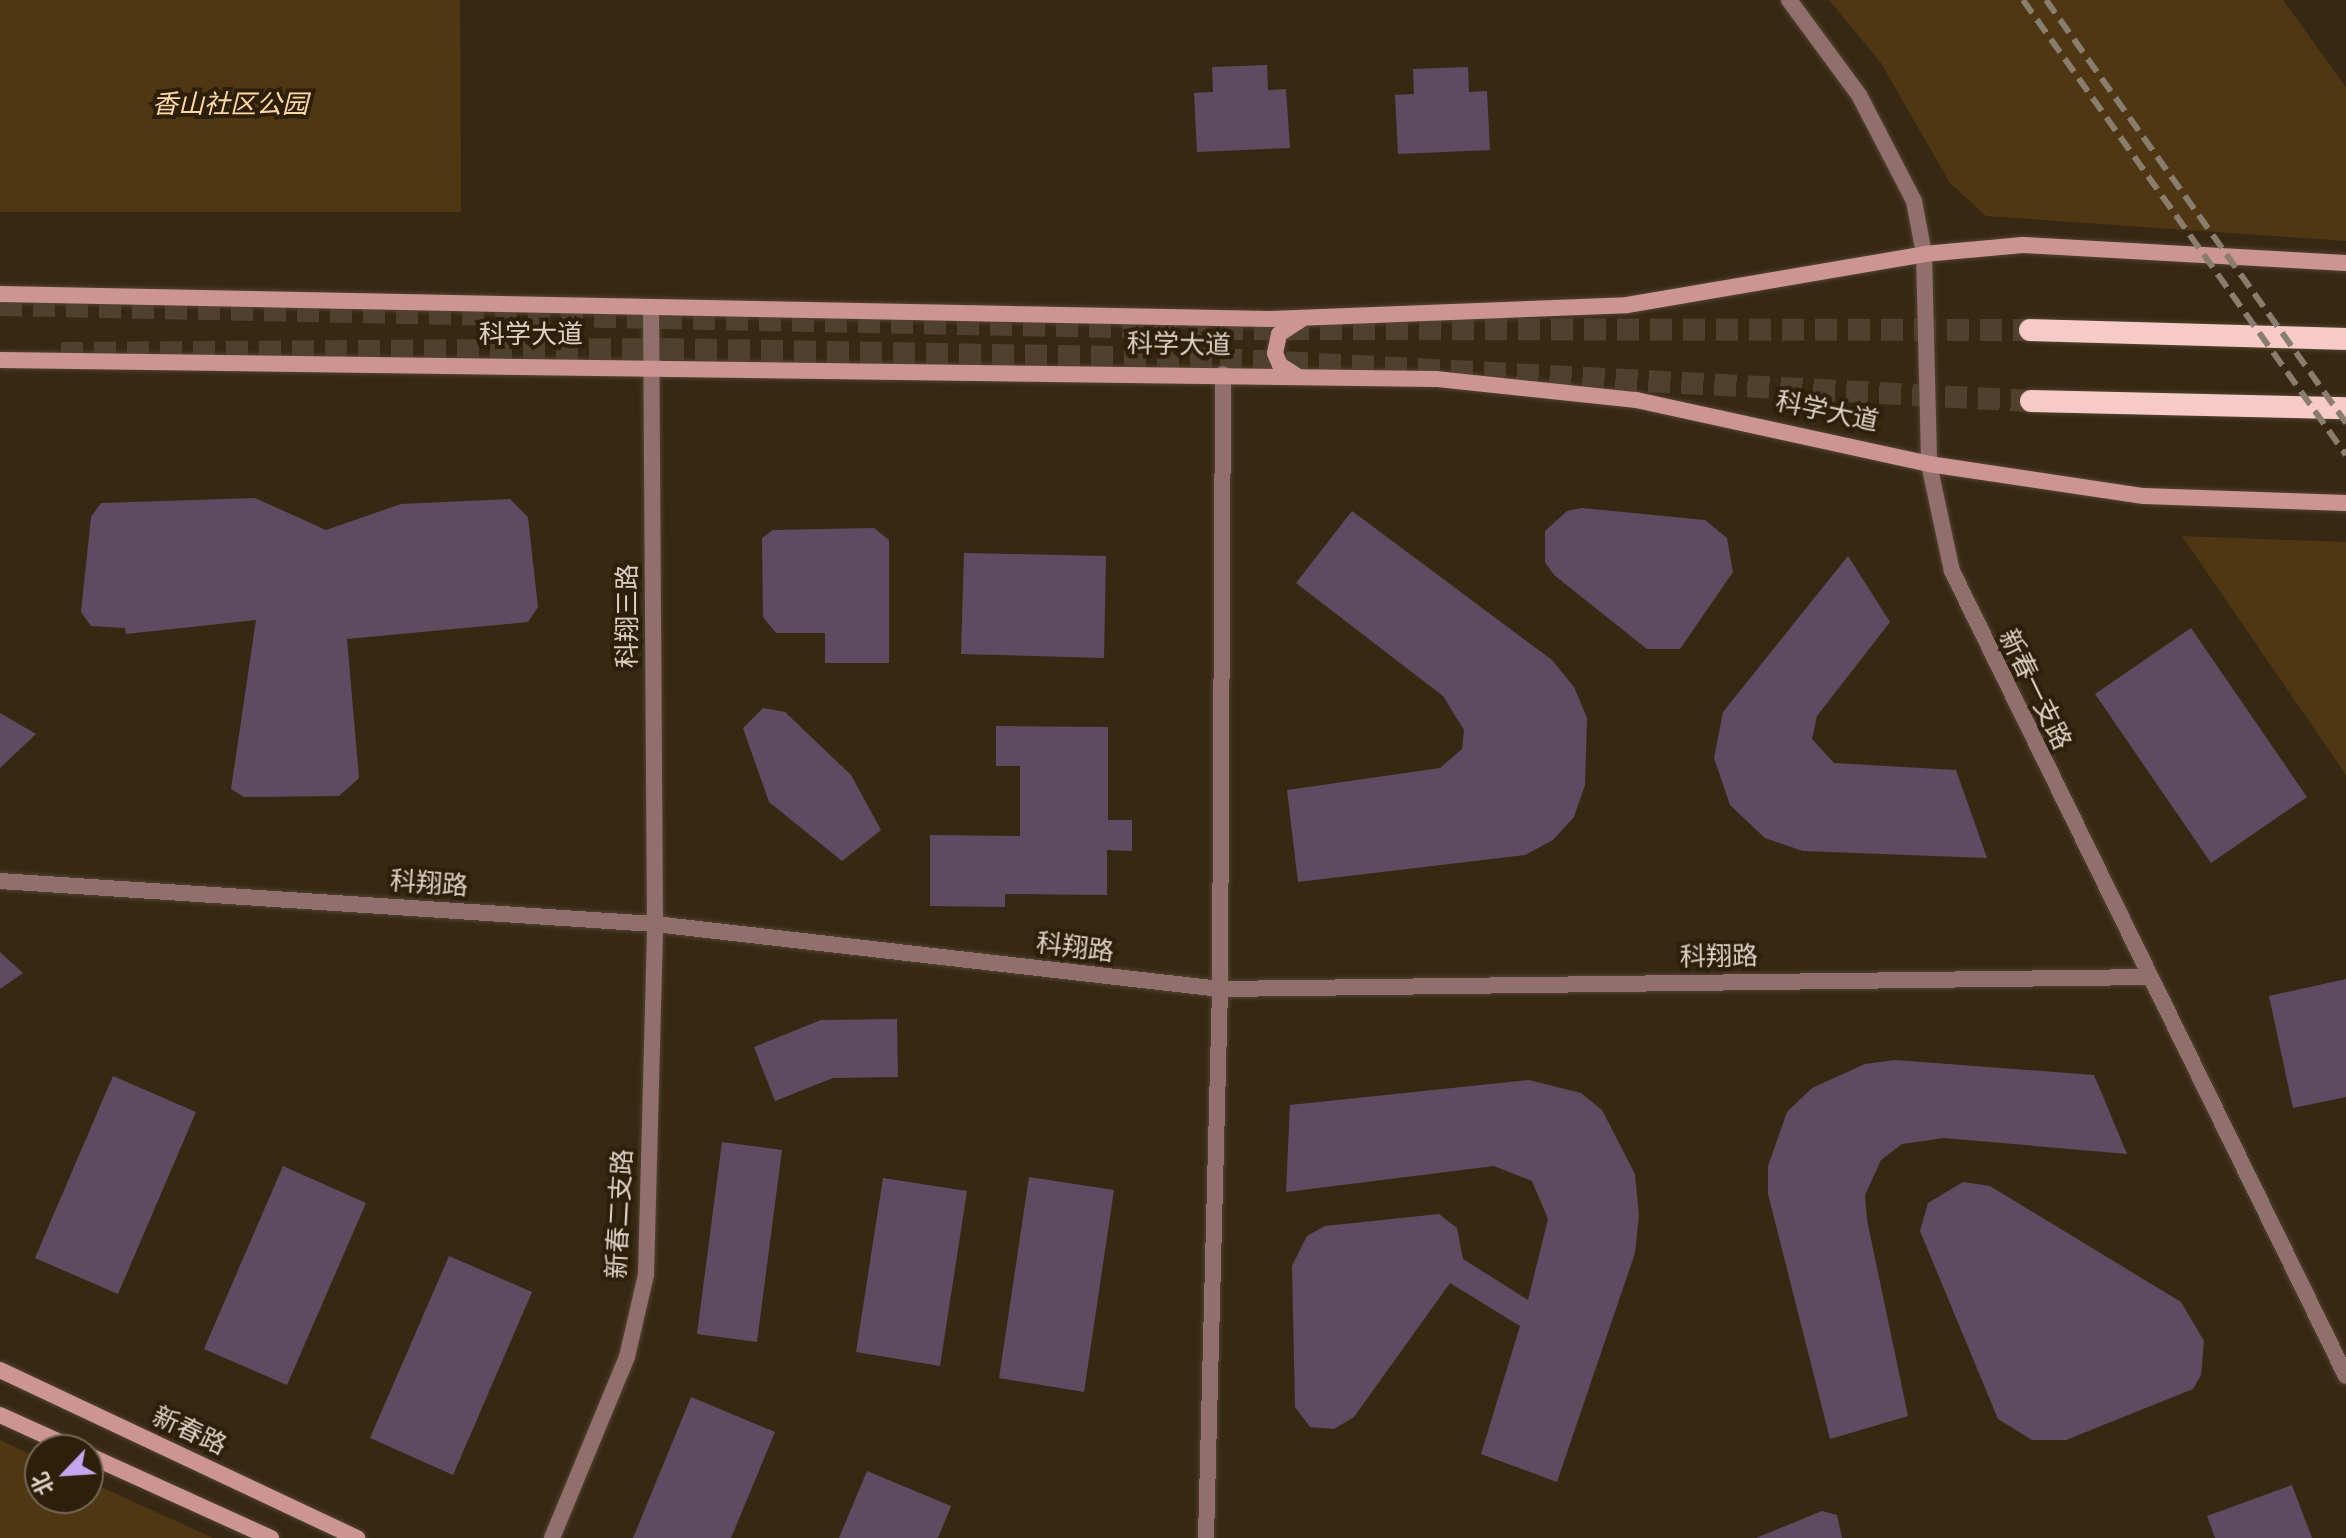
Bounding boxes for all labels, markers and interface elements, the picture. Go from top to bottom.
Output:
park label: 香山社区公园 [152,90,308,122]
street label: 科学大道 [479,320,583,352]
street label: 科学大道 [1127,329,1231,363]
street label: 科学大道 [1773,387,1881,439]
street label: 科翔三路 [613,564,645,668]
street label: 新春一支路 [1991,625,2077,755]
street label: 科翔路 [389,867,469,903]
street label: 科翔路 [1034,929,1116,969]
street label: 科翔路 [1680,942,1758,974]
street label: 新春二支路 [602,1148,640,1280]
street label: 新春路 [147,1401,231,1463]
north arrow [24,1434,104,1514]
text: 北 [24,1467,63,1500]

